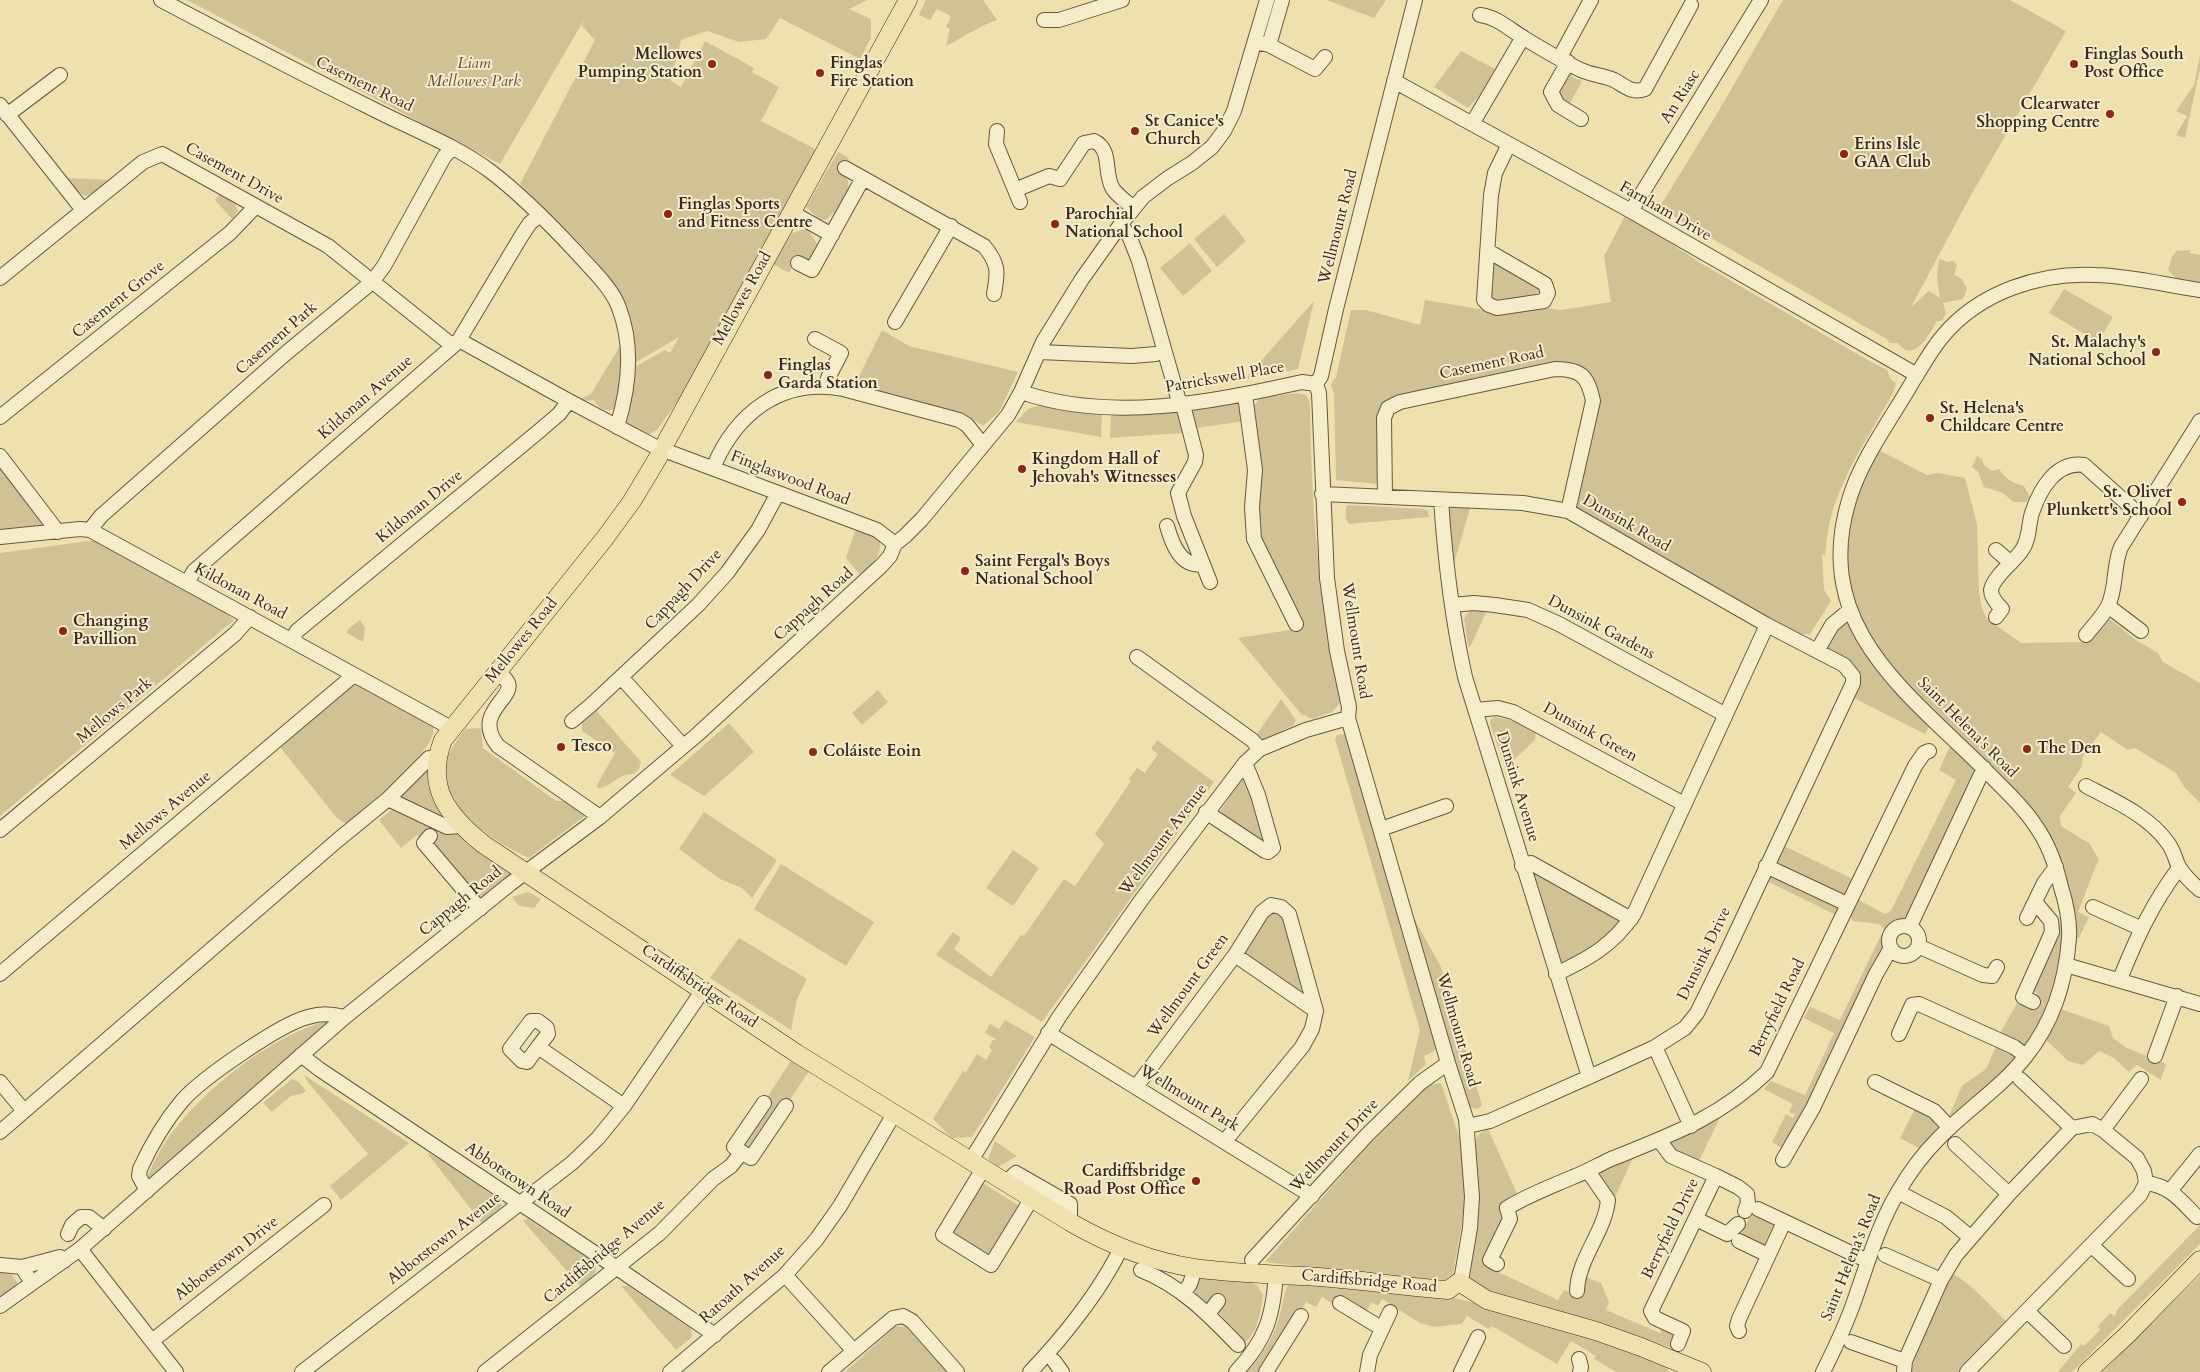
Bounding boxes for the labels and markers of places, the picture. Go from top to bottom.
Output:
place label: Mellowes Pumping Station [578,45,702,83]
place label: Finglas South Post Office [2084,45,2184,83]
place label: Finglas Fire Station [830,54,914,92]
marker: Mellowes Pumping Station [706,58,718,70]
marker: Finglas South Post Office [2068,58,2080,70]
marker: Finglas Fire Station [814,67,826,79]
place label: Clearwater Shopping Centre [1976,95,2100,133]
marker: Clearwater Shopping Centre [2104,108,2116,120]
place label: St Canice's Church [1145,112,1224,150]
marker: St Canice's Church [1129,125,1141,137]
place label: Erins Isle GAA Club [1854,135,1931,173]
marker: Erins Isle GAA Club [1838,148,1850,160]
place label: Finglas Sports and Fitness Centre [678,195,813,233]
place label: Parochial National School [1065,205,1183,243]
marker: Finglas Sports and Fitness Centre [662,208,674,220]
marker: Parochial National School [1049,218,1061,230]
place label: St. Malachy's National School [2028,333,2146,371]
marker: St. Malachy's National School [2150,346,2162,358]
place label: Finglas Garda Station [778,356,878,394]
marker: Finglas Garda Station [762,369,774,381]
place label: St. Helena's Childcare Centre [1940,399,2064,437]
marker: St. Helena's Childcare Centre [1924,412,1936,424]
place label: Kingdom Hall of Jehovah's Witnesses [1032,450,1176,488]
marker: Kingdom Hall of Jehovah's Witnesses [1016,463,1028,475]
place label: St. Oliver Plunkett's School [2046,483,2172,521]
marker: St. Oliver Plunkett's School [2176,496,2188,508]
place label: Saint Fergal's Boys National School [975,552,1110,590]
marker: Saint Fergal's Boys National School [959,565,971,577]
place label: Changing Pavillion [73,612,148,650]
marker: Changing Pavillion [57,625,69,637]
place label: Tesco [571,737,612,757]
place label: The Den [2037,739,2102,759]
marker: Tesco [555,741,567,753]
place label: Coláiste Eoin [823,742,921,762]
marker: The Den [2021,743,2033,755]
marker: Coláiste Eoin [807,746,819,758]
place label: Cardiffsbridge Road Post Office [1063,1162,1186,1200]
marker: Cardiffsbridge Road Post Office [1190,1175,1202,1187]

